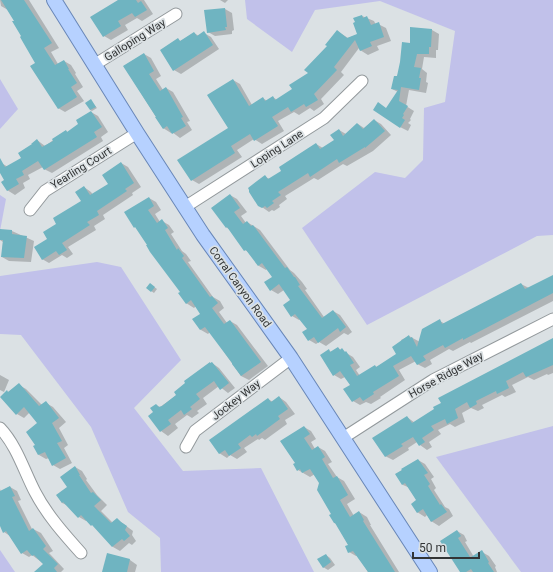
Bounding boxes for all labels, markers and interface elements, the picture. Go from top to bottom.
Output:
street label: Galloping Way [102,16,169,64]
street label: Loping Lane [248,127,306,171]
street label: Yearling Court [48,144,114,192]
street label: Corral Canyon Road [206,244,274,330]
street label: Horse Ridge Way [406,349,486,401]
street label: Jockey Way [209,377,263,423]
scale bar [413,534,479,560]
text: 50 m [419,541,446,555]

